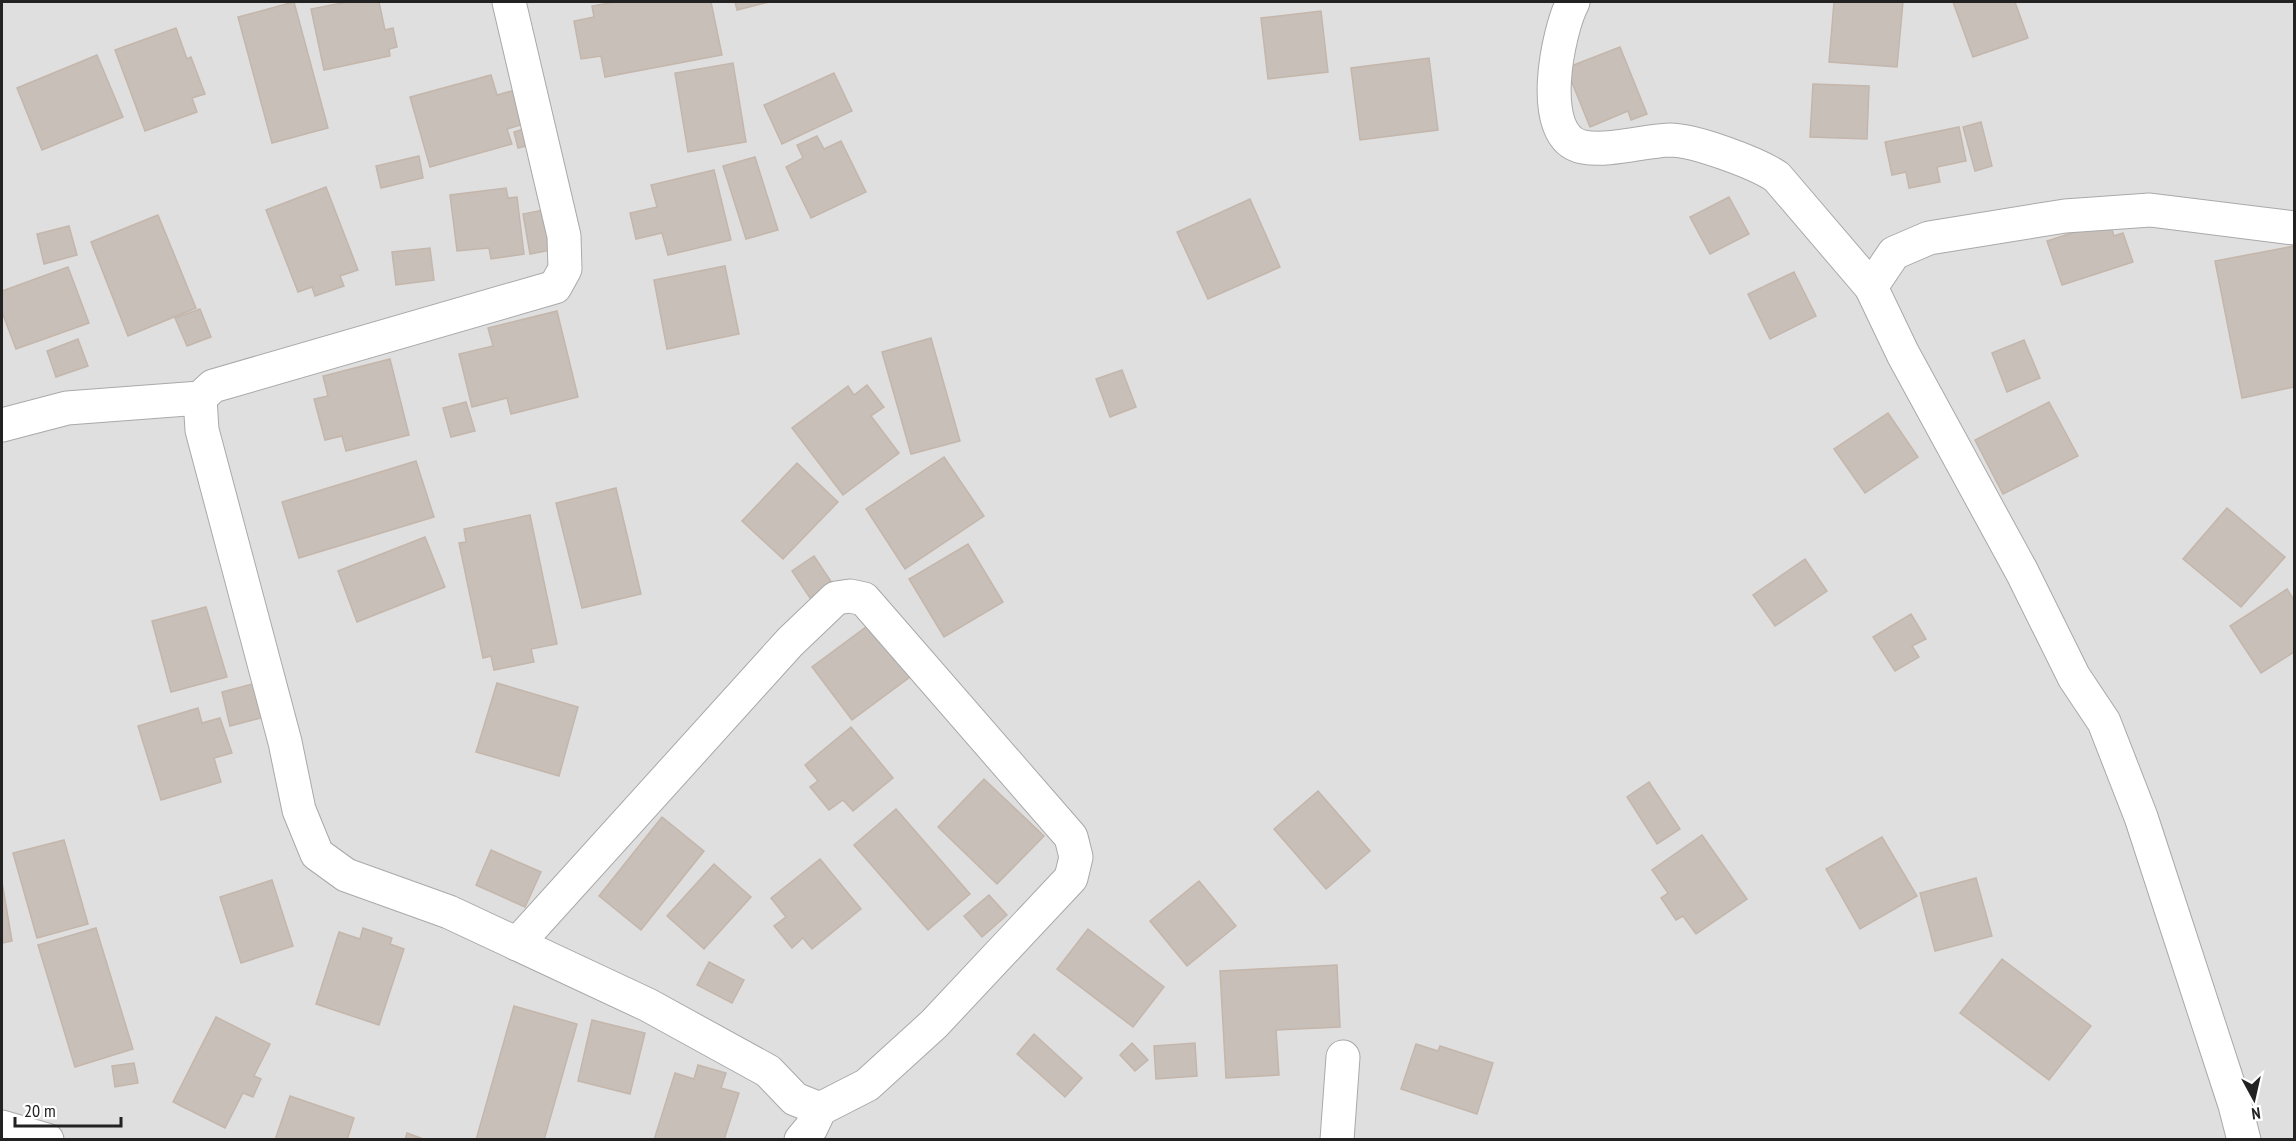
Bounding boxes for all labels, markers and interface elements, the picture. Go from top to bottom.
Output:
north arrow [2224,1069,2284,1129]
scale bar [15,1090,122,1128]
text: 20 m [24,1099,56,1122]
text: N [2250,1103,2262,1124]

